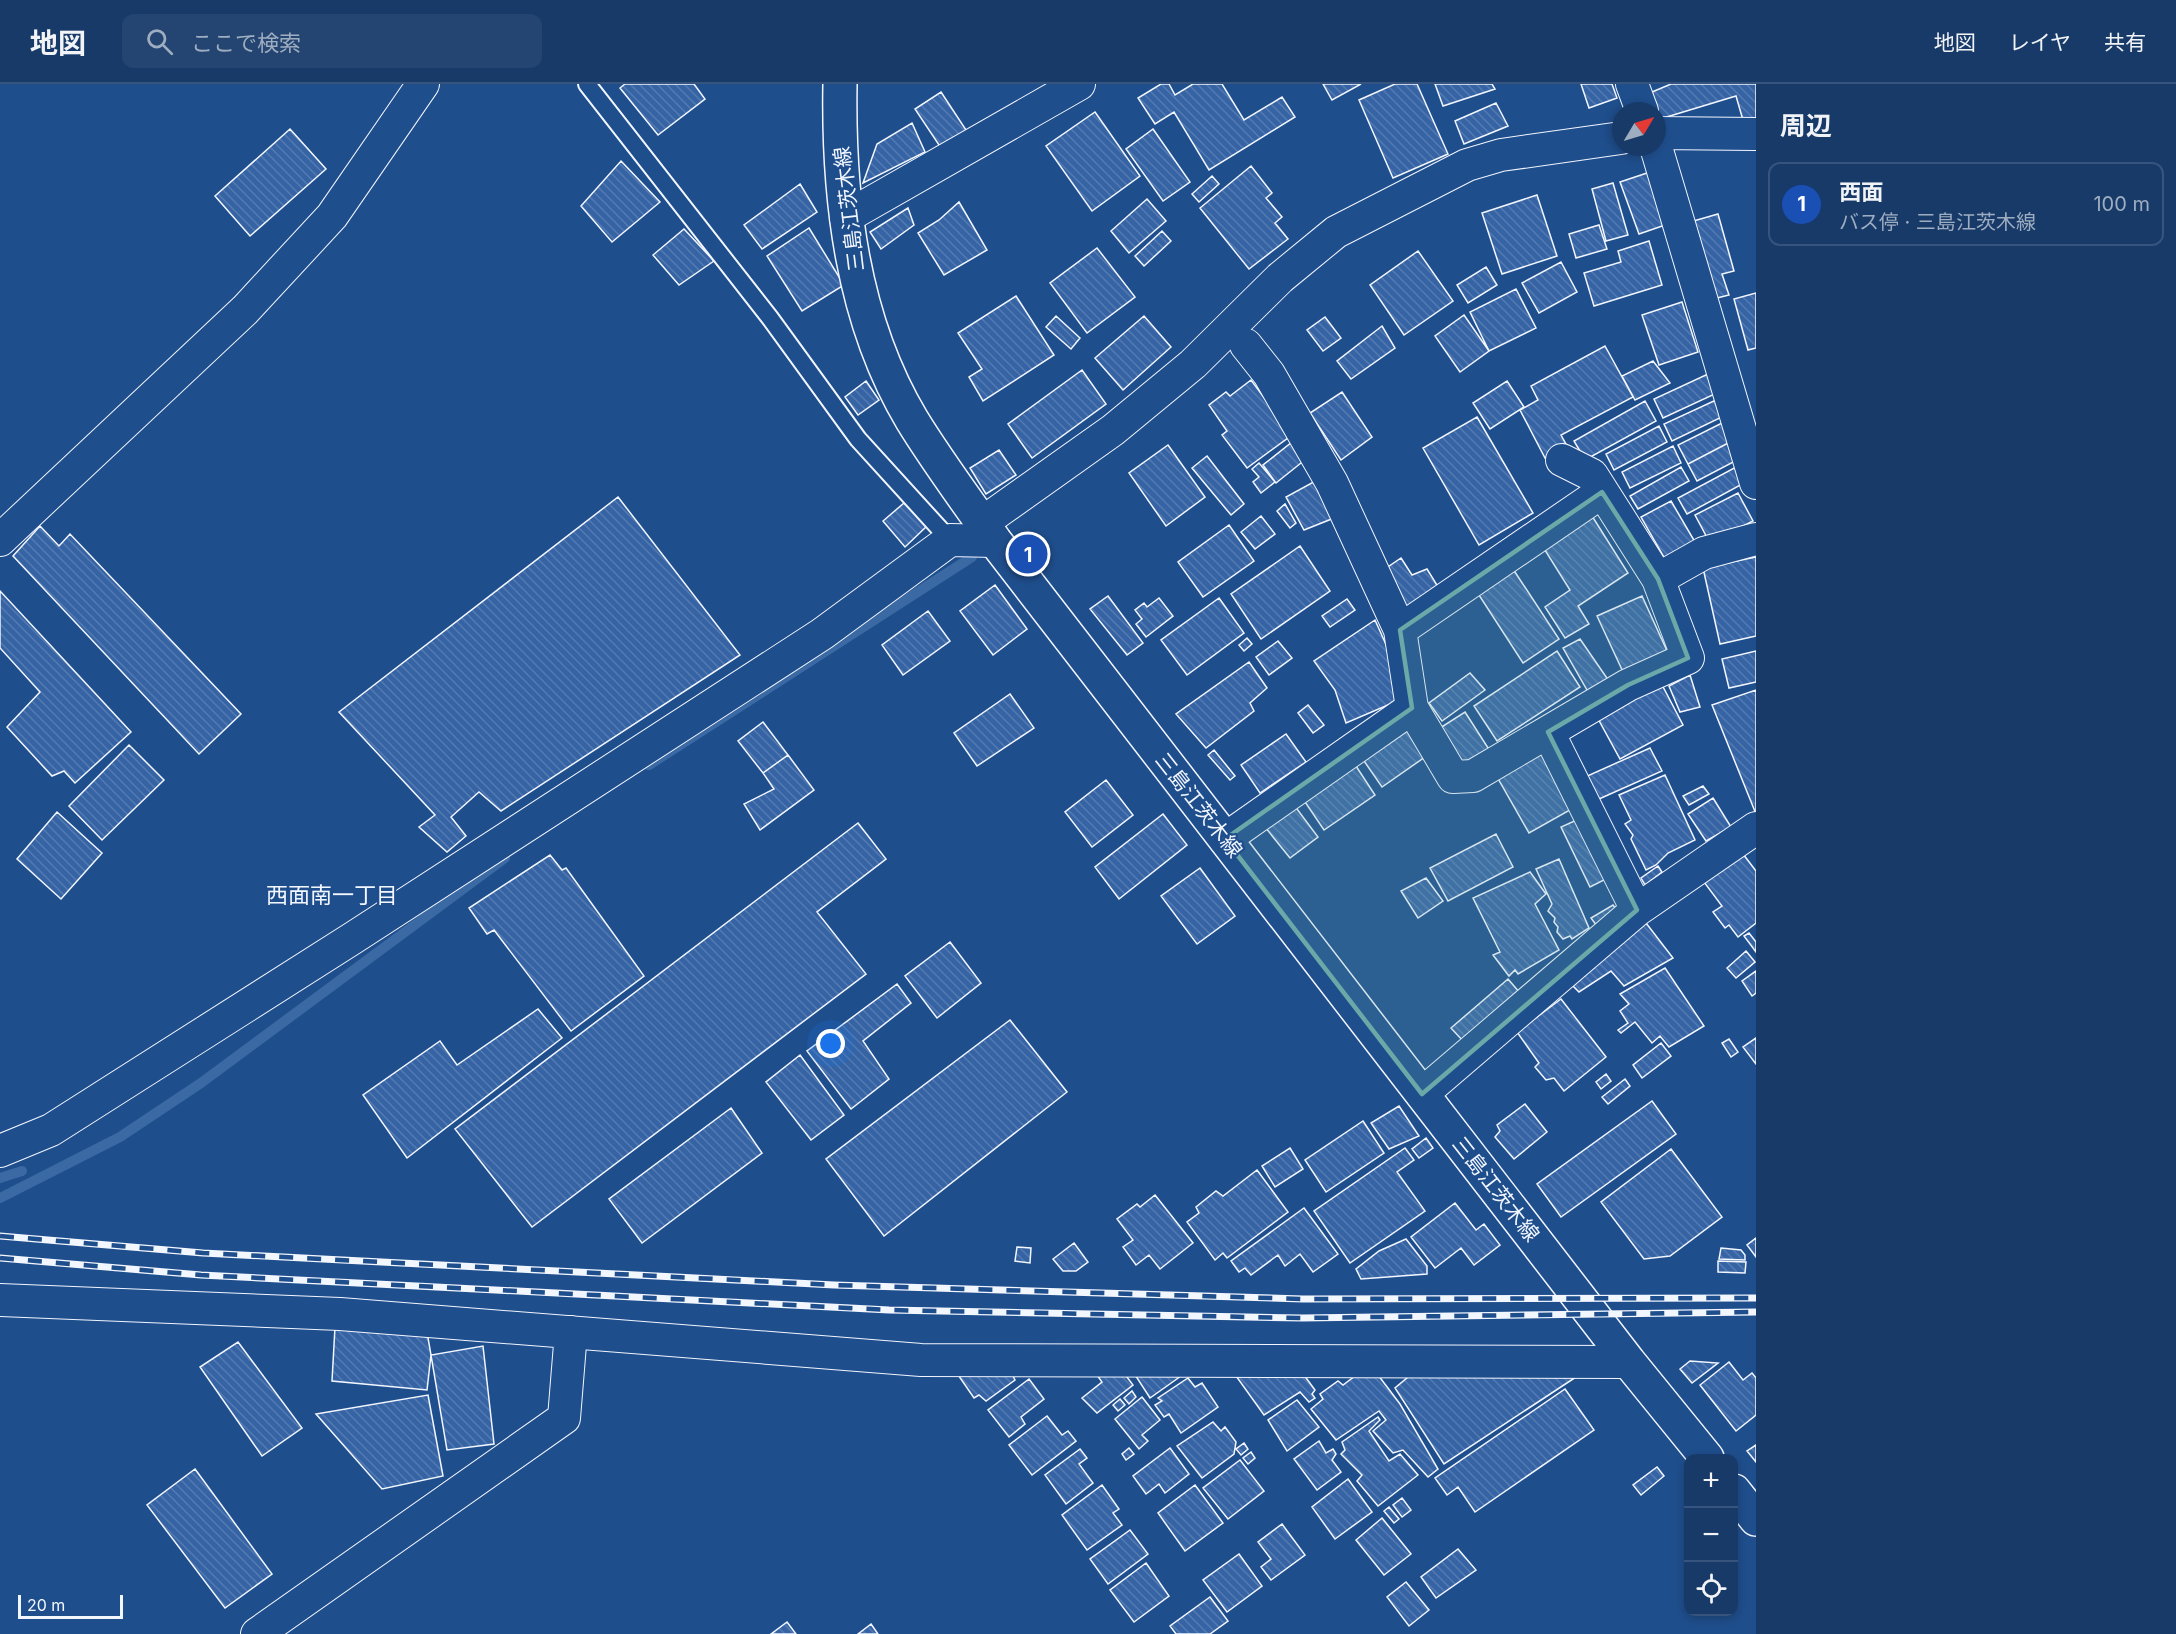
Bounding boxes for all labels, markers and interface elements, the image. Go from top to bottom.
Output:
search box [122,14,542,68]
icon: search [143,25,176,58]
text: 地図 [30,26,86,60]
text: ここで検索 [191,30,301,56]
text: 地図 [1934,30,1976,55]
text: レイヤ [2009,30,2071,55]
text: 共有 [2104,30,2146,55]
north arrow [1612,102,1666,156]
text: 周辺 [1780,110,1832,141]
street label: 三島江茨木線 [829,145,869,273]
text: 西面 [1839,179,1883,205]
text: 1 [1797,192,1806,216]
text: 100 m [2093,192,2150,216]
text: バス停 · 三島江茨木線 [1839,210,2036,234]
pin: 1 [1008,532,1048,576]
street label: 三島江茨木線 [1150,748,1248,862]
district label: 西面南一丁目 [266,882,398,908]
your location [816,1029,845,1058]
street label: 三島江茨木線 [1447,1132,1545,1246]
map controls [1684,1454,1738,1616]
button: + [1684,1454,1738,1508]
button: − [1684,1508,1738,1562]
button: locate [1684,1562,1738,1616]
scale bar [18,1592,123,1620]
text: 20 m [27,1595,65,1615]

